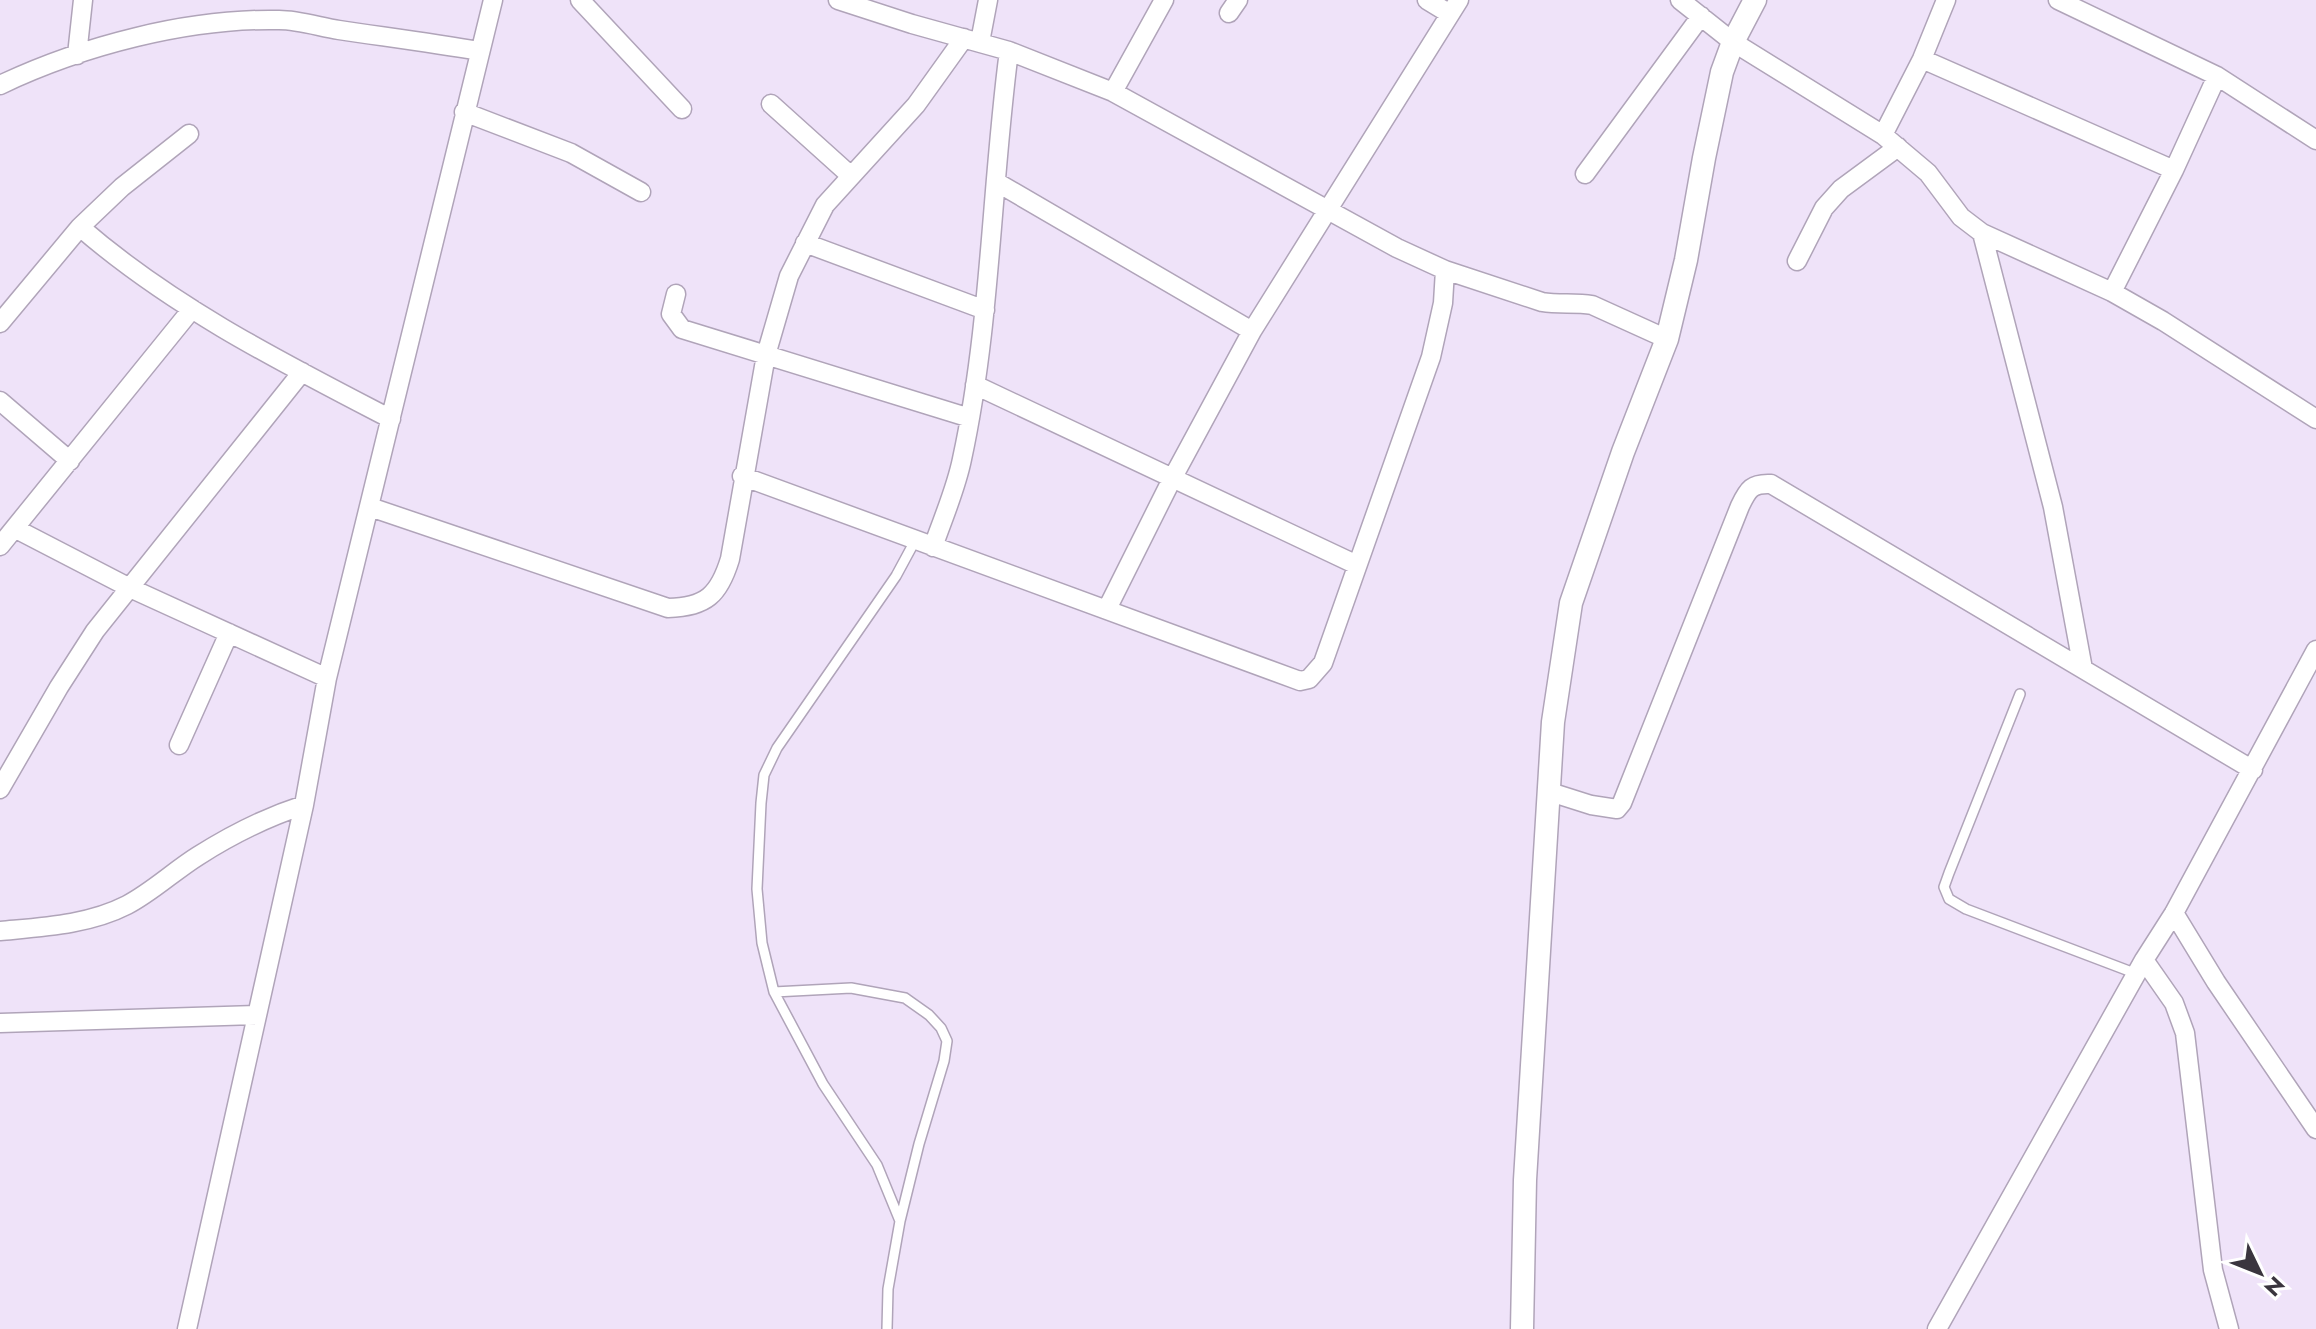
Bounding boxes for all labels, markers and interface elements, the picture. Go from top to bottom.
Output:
north arrow [2220,1233,2300,1313]
text: N [2257,1269,2292,1304]

